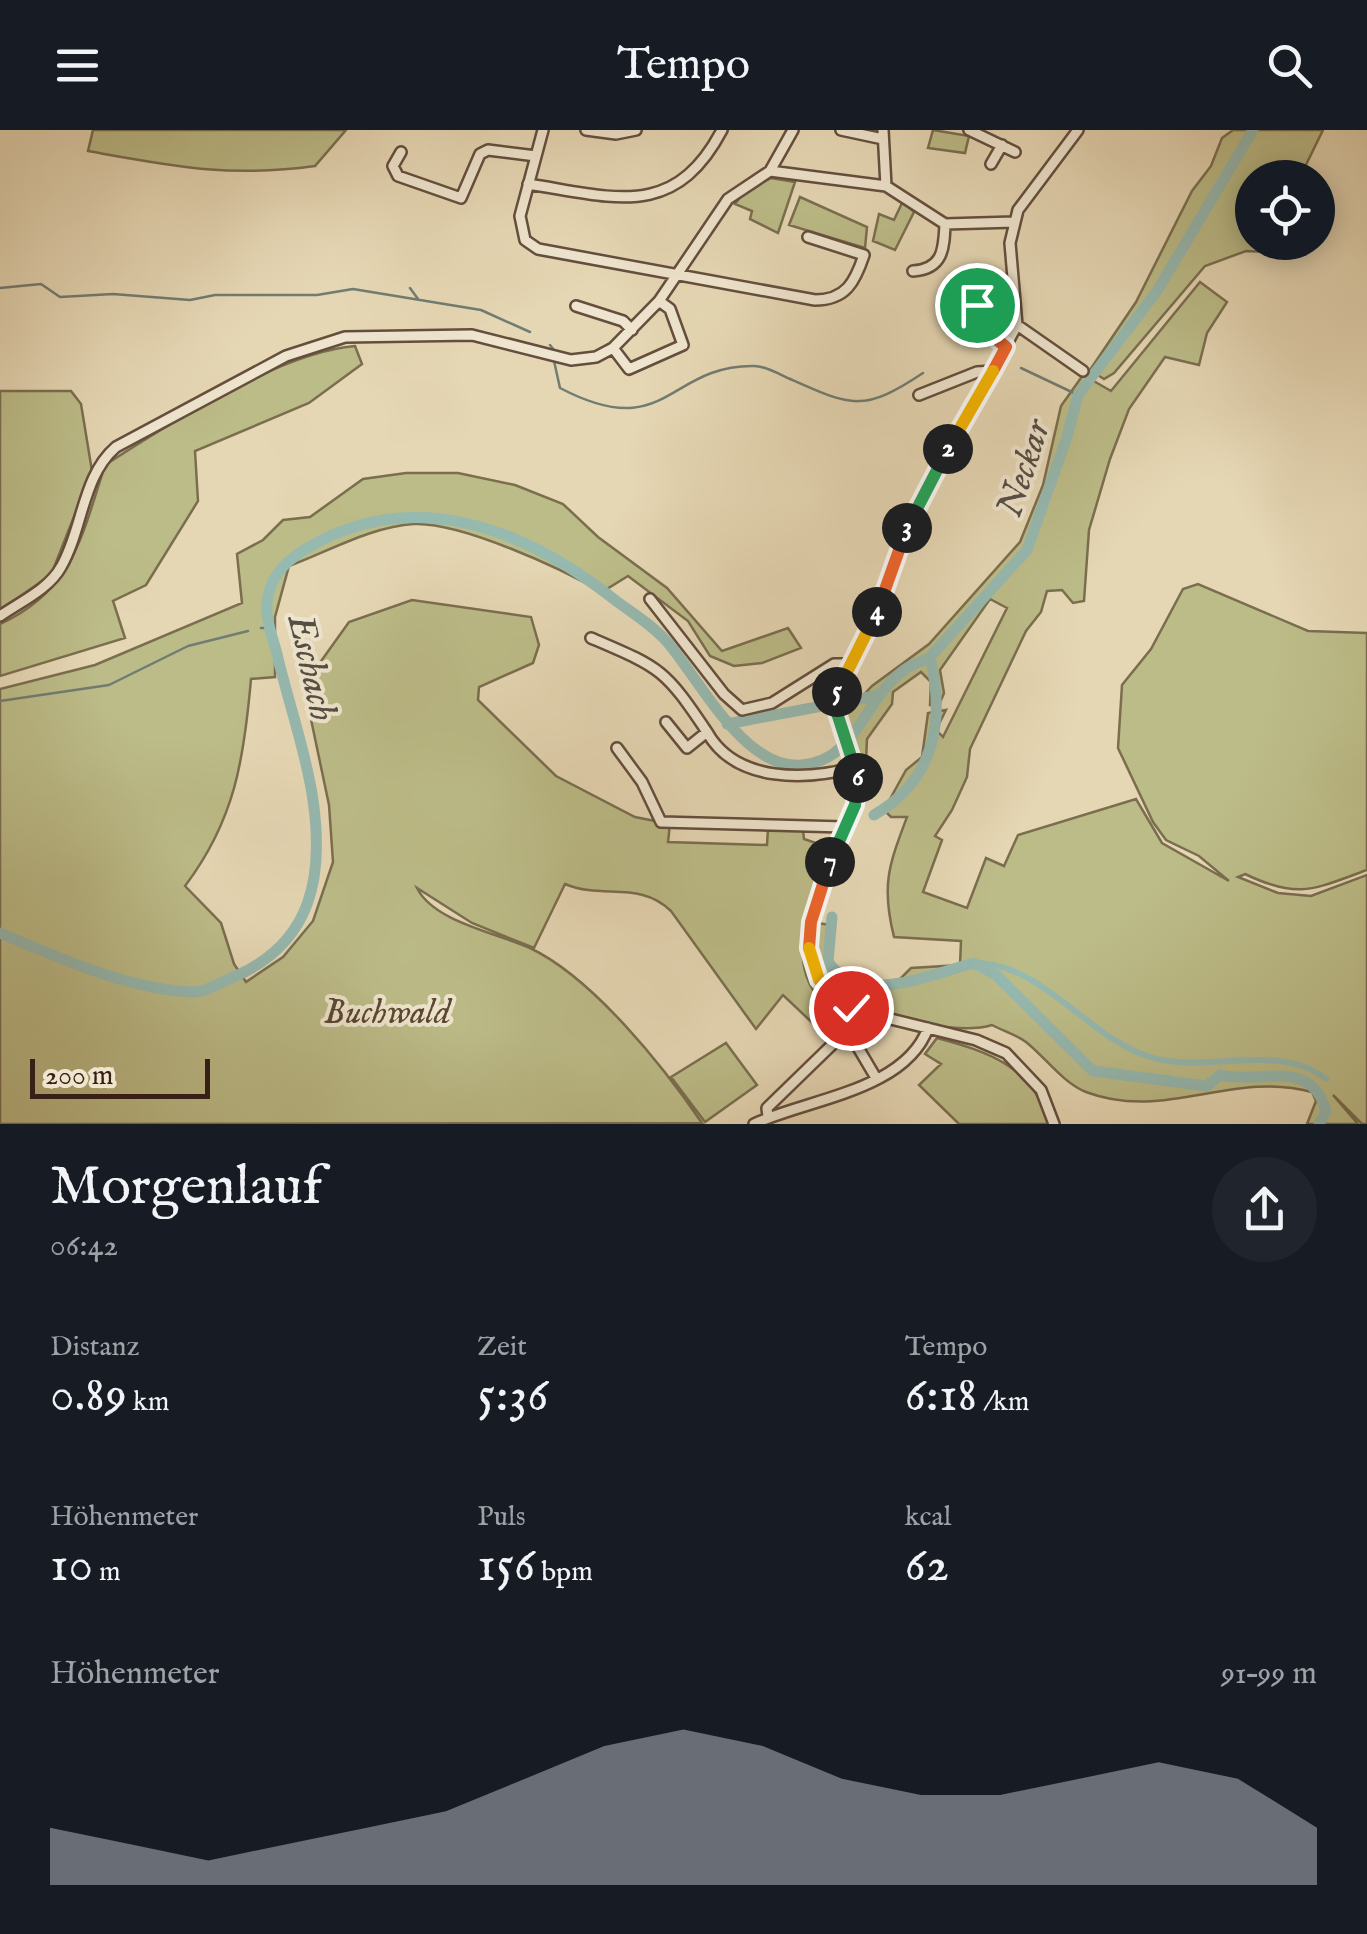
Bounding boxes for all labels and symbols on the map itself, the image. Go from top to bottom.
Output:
pin [935,263,1020,348]
water label: Neckar [987,412,1064,524]
pin: 2 [923,424,973,474]
pin: 3 [882,503,932,553]
pin: 4 [852,587,902,637]
water label: Eschach [274,609,346,726]
pin: 5 [812,667,862,717]
pin: 6 [833,753,883,803]
pin: 7 [805,837,855,887]
pin [809,966,894,1051]
park label: Buchwald [324,991,453,1036]
scale bar [30,1054,210,1098]

